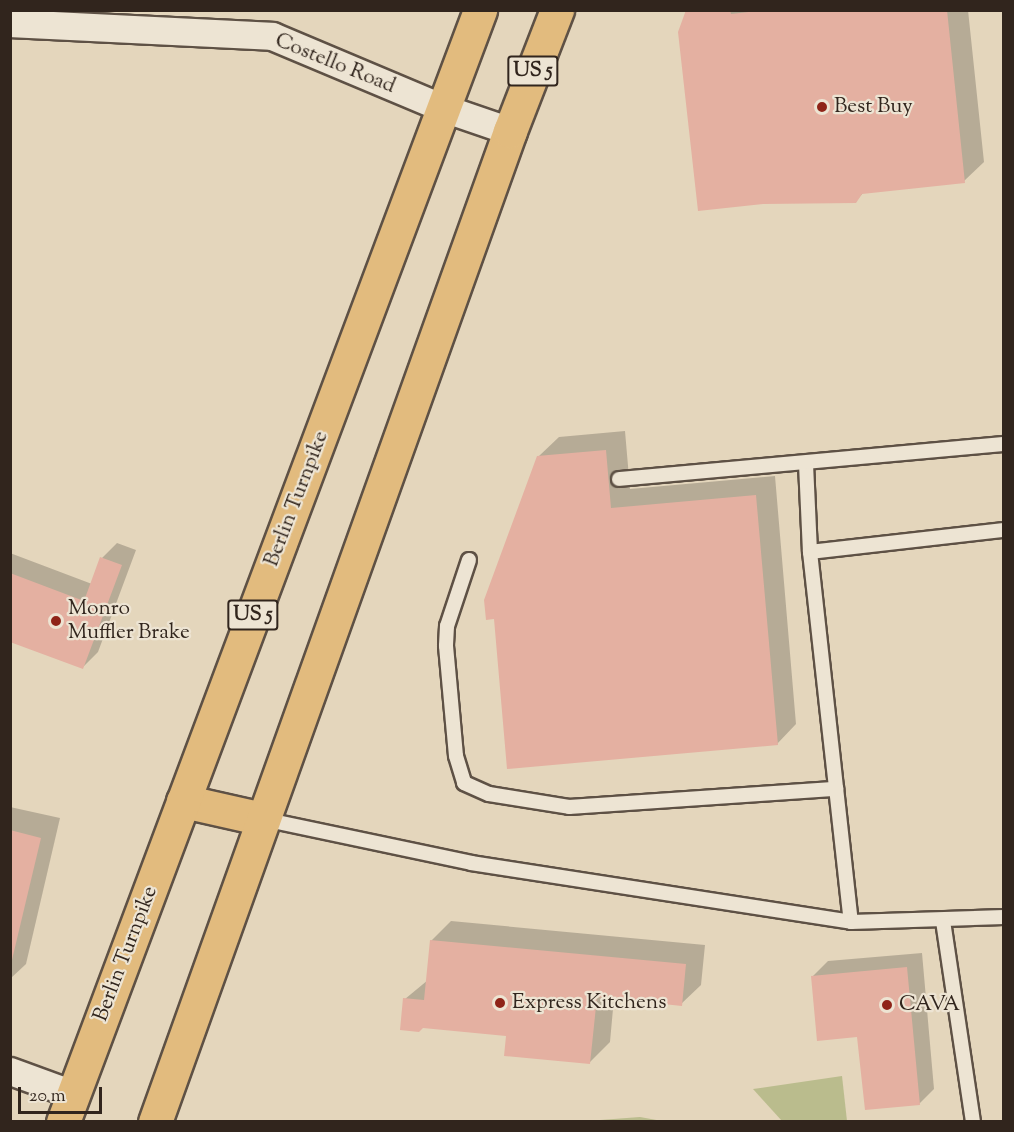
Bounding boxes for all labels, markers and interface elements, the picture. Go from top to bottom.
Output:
street label: Costello Road [271,28,399,100]
road number: US 5 [506,54,560,88]
place label: Best Buy [834,94,913,120]
marker: Best Buy [815,100,829,114]
street label: Berlin Turnpike [260,428,334,570]
place label: Monro Muffler Brake [68,596,190,646]
road number: US 5 [226,598,280,632]
marker: Monro Muffler Brake [49,614,63,628]
street label: Berlin Turnpike [89,883,163,1025]
place label: Express Kitchens [512,990,666,1016]
place label: CAVA [899,992,960,1018]
marker: Express Kitchens [493,996,507,1010]
marker: CAVA [880,998,894,1012]
scale bar [21,1075,105,1113]
text: 20 m [29,1084,66,1110]

